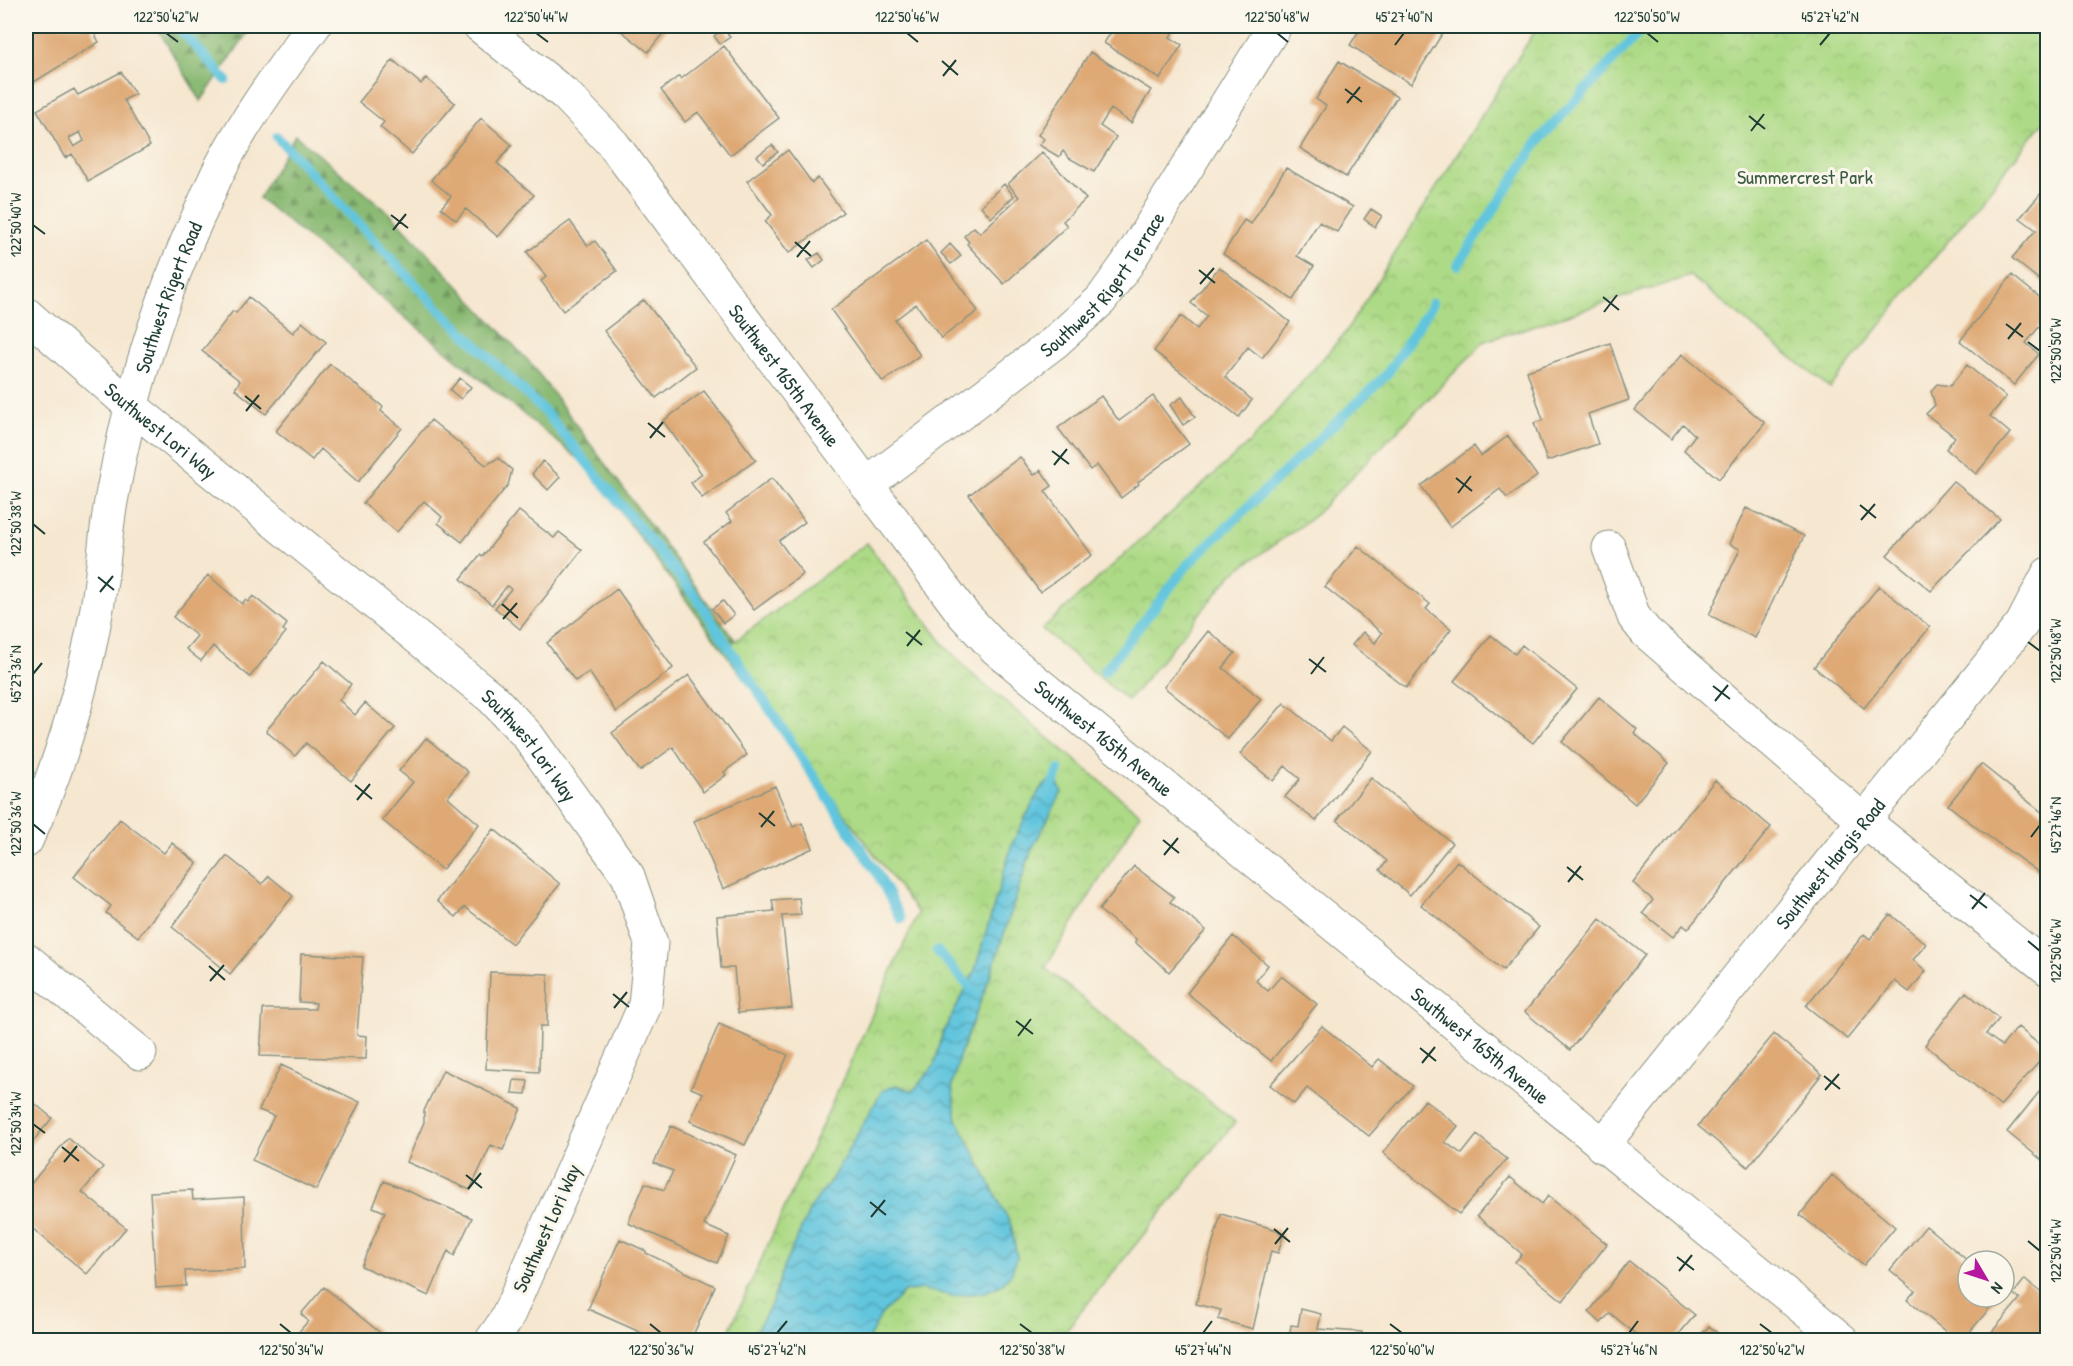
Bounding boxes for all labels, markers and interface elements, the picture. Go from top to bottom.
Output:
text: 122°50'42"W [134,6,199,27]
text: 122°50'44"W [504,6,569,27]
text: 122°50'46"W [875,6,940,27]
text: 122°50'48"W [1245,6,1310,27]
text: 45°27'40"N [1375,6,1433,27]
text: 122°50'50"W [1614,6,1680,27]
text: 45°27'42"N [1801,6,1859,27]
park label: Summercrest Park [1737,163,1873,190]
text: 122°50'40"W [5,192,26,257]
street label: Southwest Rigert Terrace [1034,206,1170,363]
street label: Southwest Rigert Road [128,217,208,376]
street label: Southwest 165th Avenue [723,298,847,452]
text: 122°50'50"W [2045,318,2066,384]
street label: Southwest Lori Way [99,376,223,484]
text: 122°50'38"W [5,490,26,557]
text: 122°50'48"W [2045,618,2066,683]
text: 45°27'36"N [5,645,26,703]
street label: Southwest 165th Avenue [1029,673,1179,802]
street label: Southwest Lori Way [477,682,584,806]
text: 122°50'36"W [5,791,26,856]
street label: Southwest Hargis Road [1769,792,1890,934]
text: 45°27'46"N [2045,797,2066,853]
text: 122°50'46"W [2045,918,2066,983]
street label: Southwest 165th Avenue [1406,980,1556,1110]
text: 122°50'34"W [5,1091,26,1156]
street label: Southwest Lori Way [506,1160,586,1296]
text: 122°50'44"W [2045,1218,2066,1283]
north arrow [1956,1249,2016,1309]
text: N [1986,1278,2009,1299]
text: 122°50'34"W [259,1339,324,1360]
text: 122°50'36"W [629,1339,694,1360]
text: 45°27'42"N [748,1339,806,1360]
text: 122°50'38"W [999,1339,1066,1360]
text: 45°27'44"N [1175,1339,1231,1360]
text: 122°50'40"W [1370,1339,1435,1360]
text: 45°27'46"N [1601,1339,1657,1360]
text: 122°50'42"W [1740,1339,1805,1360]

